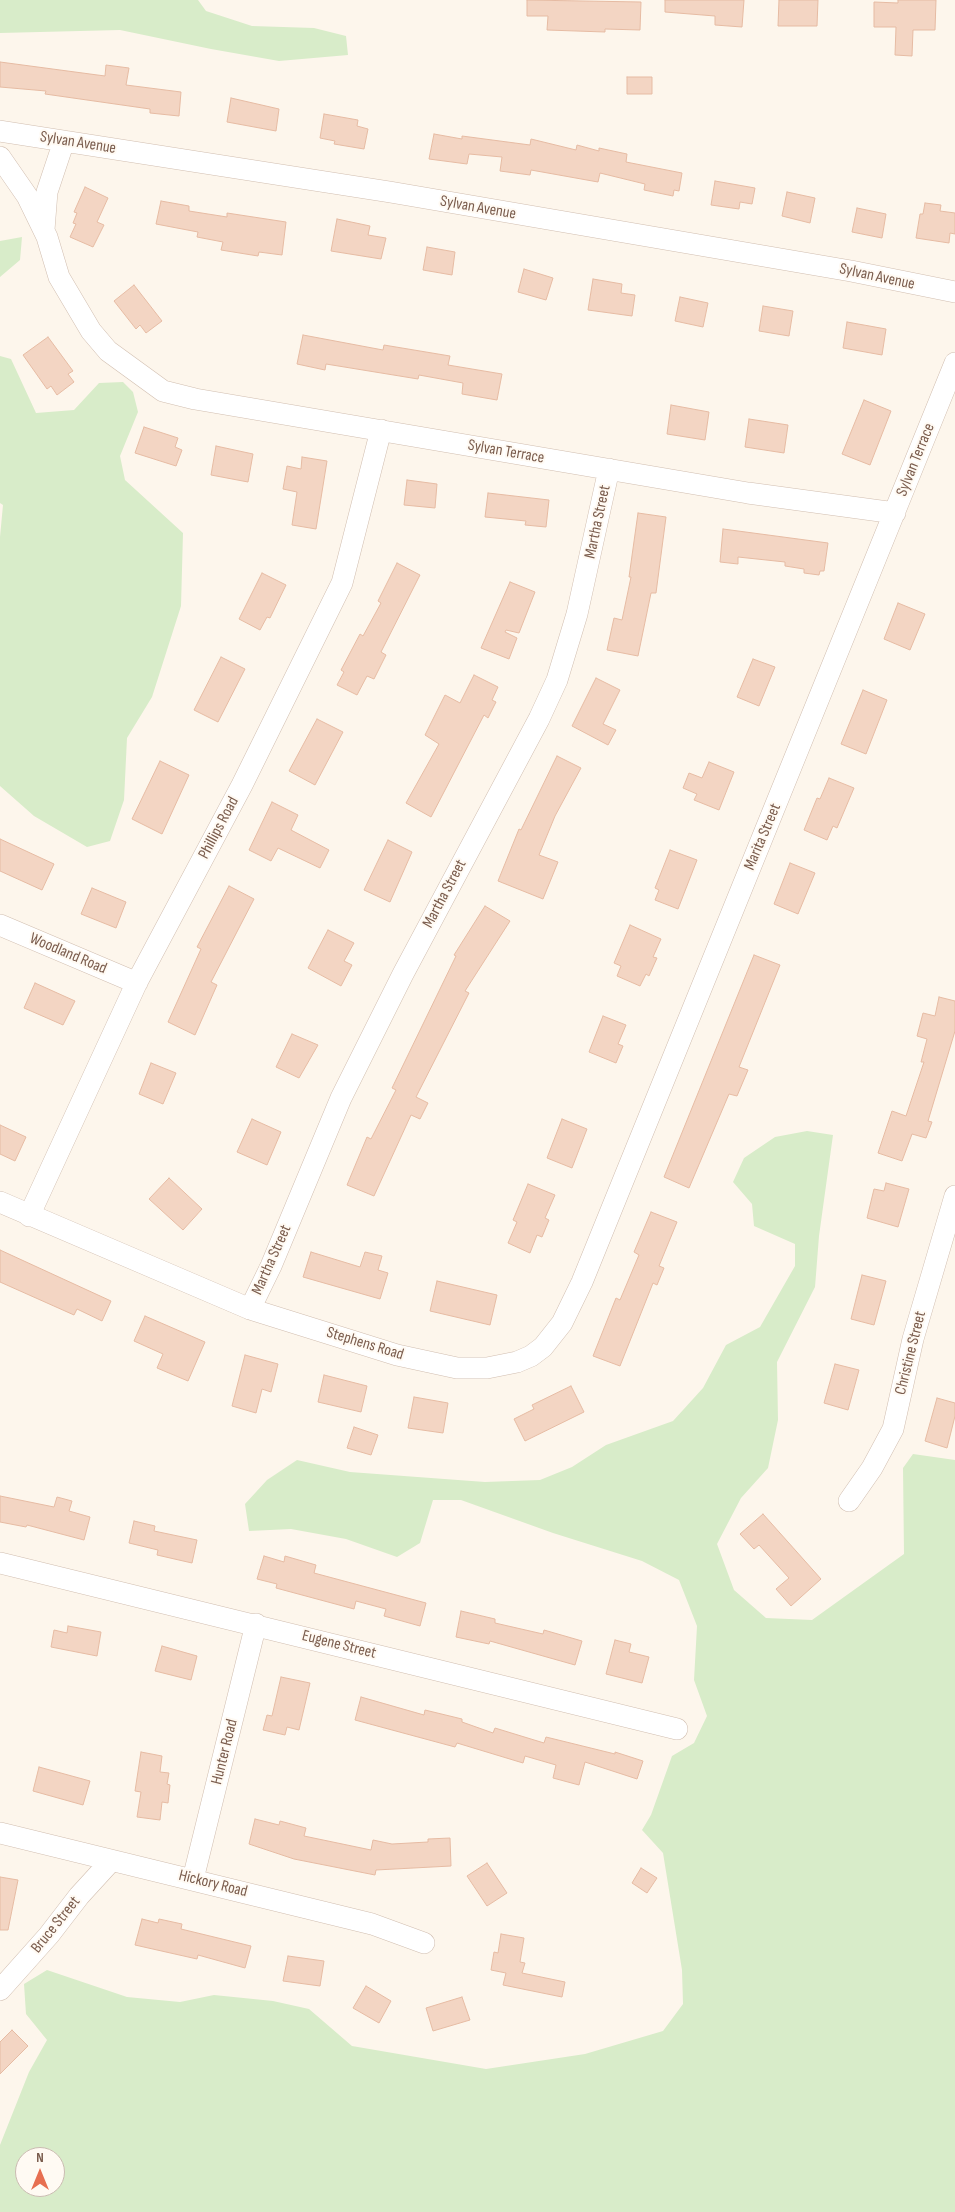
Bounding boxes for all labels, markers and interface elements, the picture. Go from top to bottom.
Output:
street label: Sylvan Avenue [39,128,117,158]
street label: Sylvan Avenue [439,192,517,224]
street label: Sylvan Avenue [838,260,916,294]
street label: Sylvan Terrace [893,421,939,499]
street label: Sylvan Terrace [466,436,546,468]
street label: Martha Street [581,483,615,561]
street label: Phillips Road [195,794,243,862]
street label: Marita Street [740,801,786,873]
street label: Martha Street [419,857,471,931]
street label: Woodland Road [27,929,109,979]
street label: Martha Street [248,1222,296,1298]
street label: Christine Street [891,1309,931,1397]
street label: Stephens Road [324,1323,406,1365]
street label: Eugene Street [300,1627,378,1663]
street label: Hunter Road [208,1717,242,1787]
street label: Hickory Road [177,1866,249,1902]
street label: Bruce Street [27,1893,85,1957]
north arrow [15,2147,65,2197]
text: N [36,2149,44,2166]

